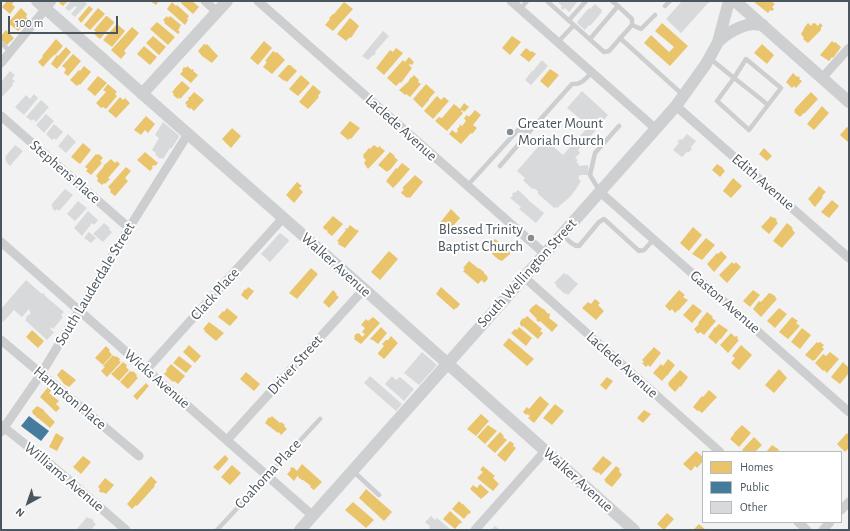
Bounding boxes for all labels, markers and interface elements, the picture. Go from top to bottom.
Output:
scale bar [10,8,120,34]
text: 100 m [15,17,43,29]
street label: Laclede Avenue [361,91,441,165]
place label: Greater Mount Moriah Church [518,114,604,149]
marker: Greater Mount Moriah Church [505,127,515,137]
street label: Stephens Place [26,136,104,208]
street label: Edith Avenue [728,150,798,214]
street label: South Wellington Street [474,215,580,331]
street label: South Lauderdale Street [51,219,139,349]
place label: Blessed Trinity Baptist Church [438,220,523,255]
street label: Walker Avenue [297,229,375,301]
marker: Blessed Trinity Baptist Church [526,233,536,243]
street label: Clack Place [187,264,243,324]
street label: Gaston Avenue [686,267,764,337]
street label: Laclede Avenue [582,328,662,402]
street label: Driver Street [264,332,326,398]
street label: Wicks Avenue [120,346,194,412]
street label: Hampton Place [30,362,110,434]
street label: Coahoma Place [231,435,305,513]
street label: Williams Avenue [20,438,108,516]
street label: Walker Avenue [539,444,617,516]
legend [702,451,842,523]
text: Homes [740,461,773,473]
text: Public [740,481,769,493]
north arrow [8,483,48,523]
text: Other [740,501,767,513]
text: N [13,506,26,519]

